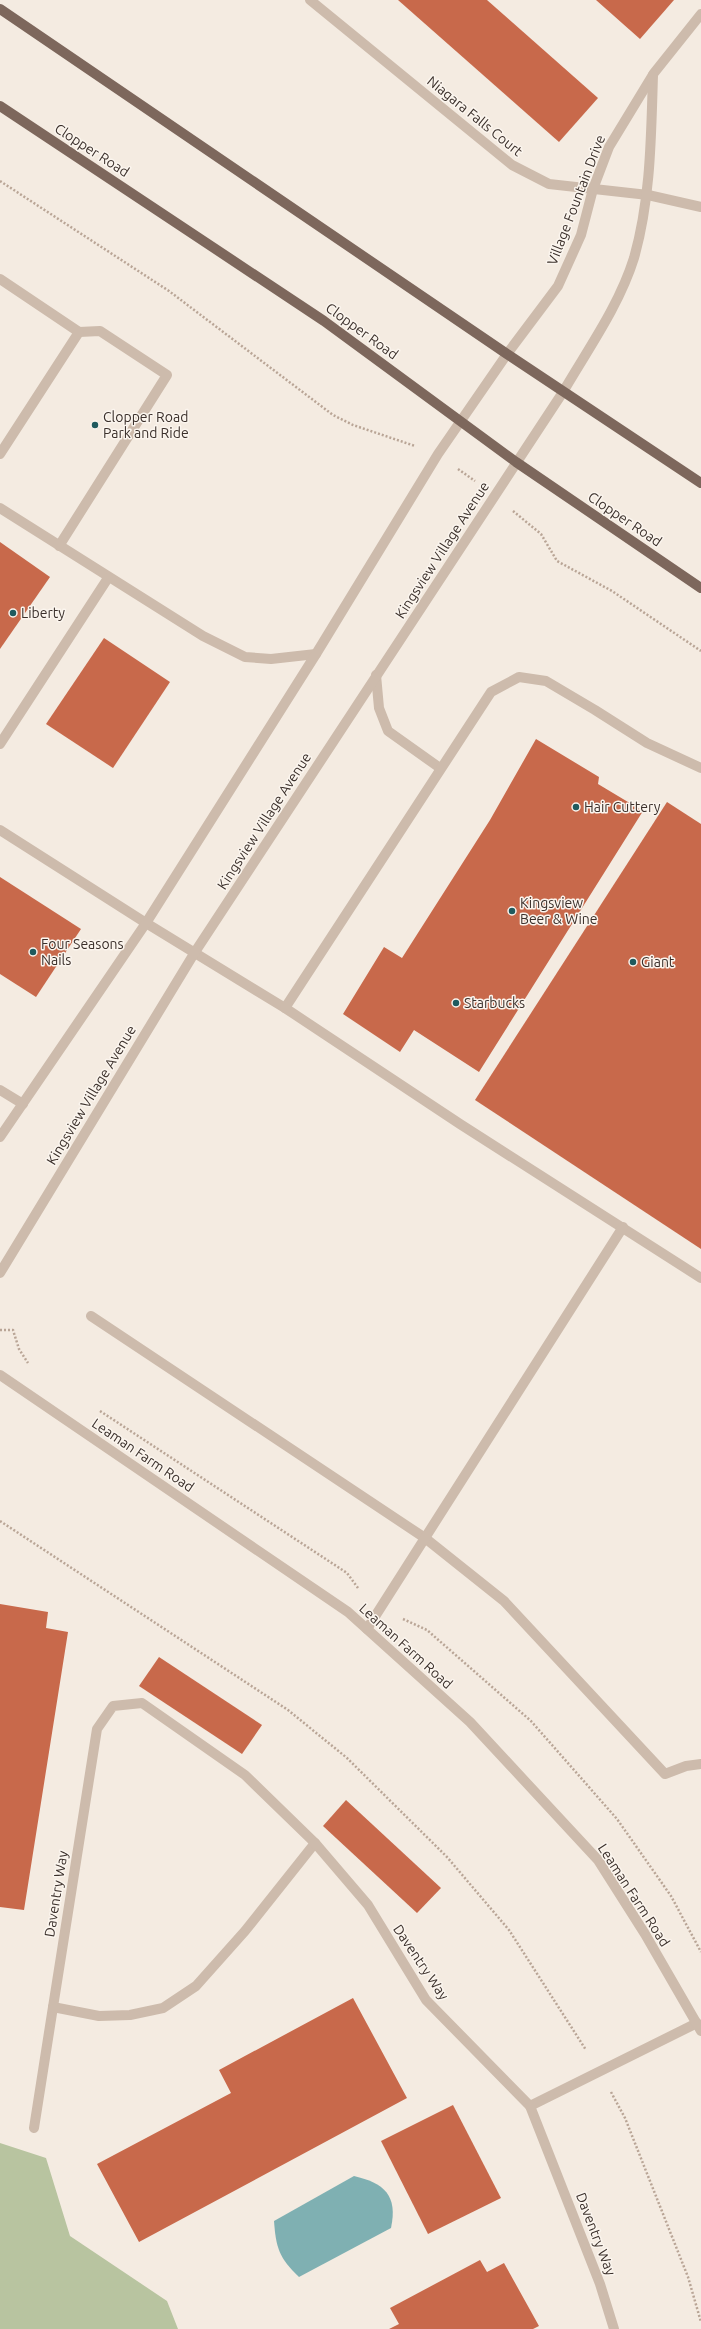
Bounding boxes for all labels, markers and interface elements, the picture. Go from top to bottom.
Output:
street label: Niagara Falls Court [424,73,526,160]
street label: Clopper Road [52,120,132,180]
street label: Village Fountain Drive [544,133,608,267]
street label: Clopper Road [323,299,401,363]
place label: Clopper Road Park and Ride [103,409,189,441]
marker: Clopper Road Park and Ride [90,420,100,430]
street label: Kingsview Village Avenue [392,479,492,621]
street label: Clopper Road [585,489,665,549]
place label: Liberty [21,605,65,621]
marker: Liberty [8,608,18,618]
street label: Kingsview Village Avenue [214,750,314,892]
place label: Hair Cuttery [584,799,661,815]
marker: Hair Cuttery [571,802,581,812]
place label: Kingsview Beer & Wine [520,895,598,927]
marker: Kingsview Beer & Wine [507,906,517,916]
place label: Four Seasons Nails [41,936,124,968]
marker: Four Seasons Nails [28,947,38,957]
place label: Giant [641,954,675,970]
marker: Giant [628,957,638,967]
place label: Starbucks [464,995,525,1011]
marker: Starbucks [451,998,461,1008]
street label: Kingsview Village Avenue [43,1022,139,1168]
street label: Leaman Farm Road [89,1415,197,1495]
street label: Leaman Farm Road [356,1600,456,1692]
street label: Leaman Farm Road [595,1841,673,1949]
street label: Daventry Way [41,1849,71,1938]
street label: Daventry Way [390,1921,452,2003]
street label: Daventry Way [573,2190,619,2278]

